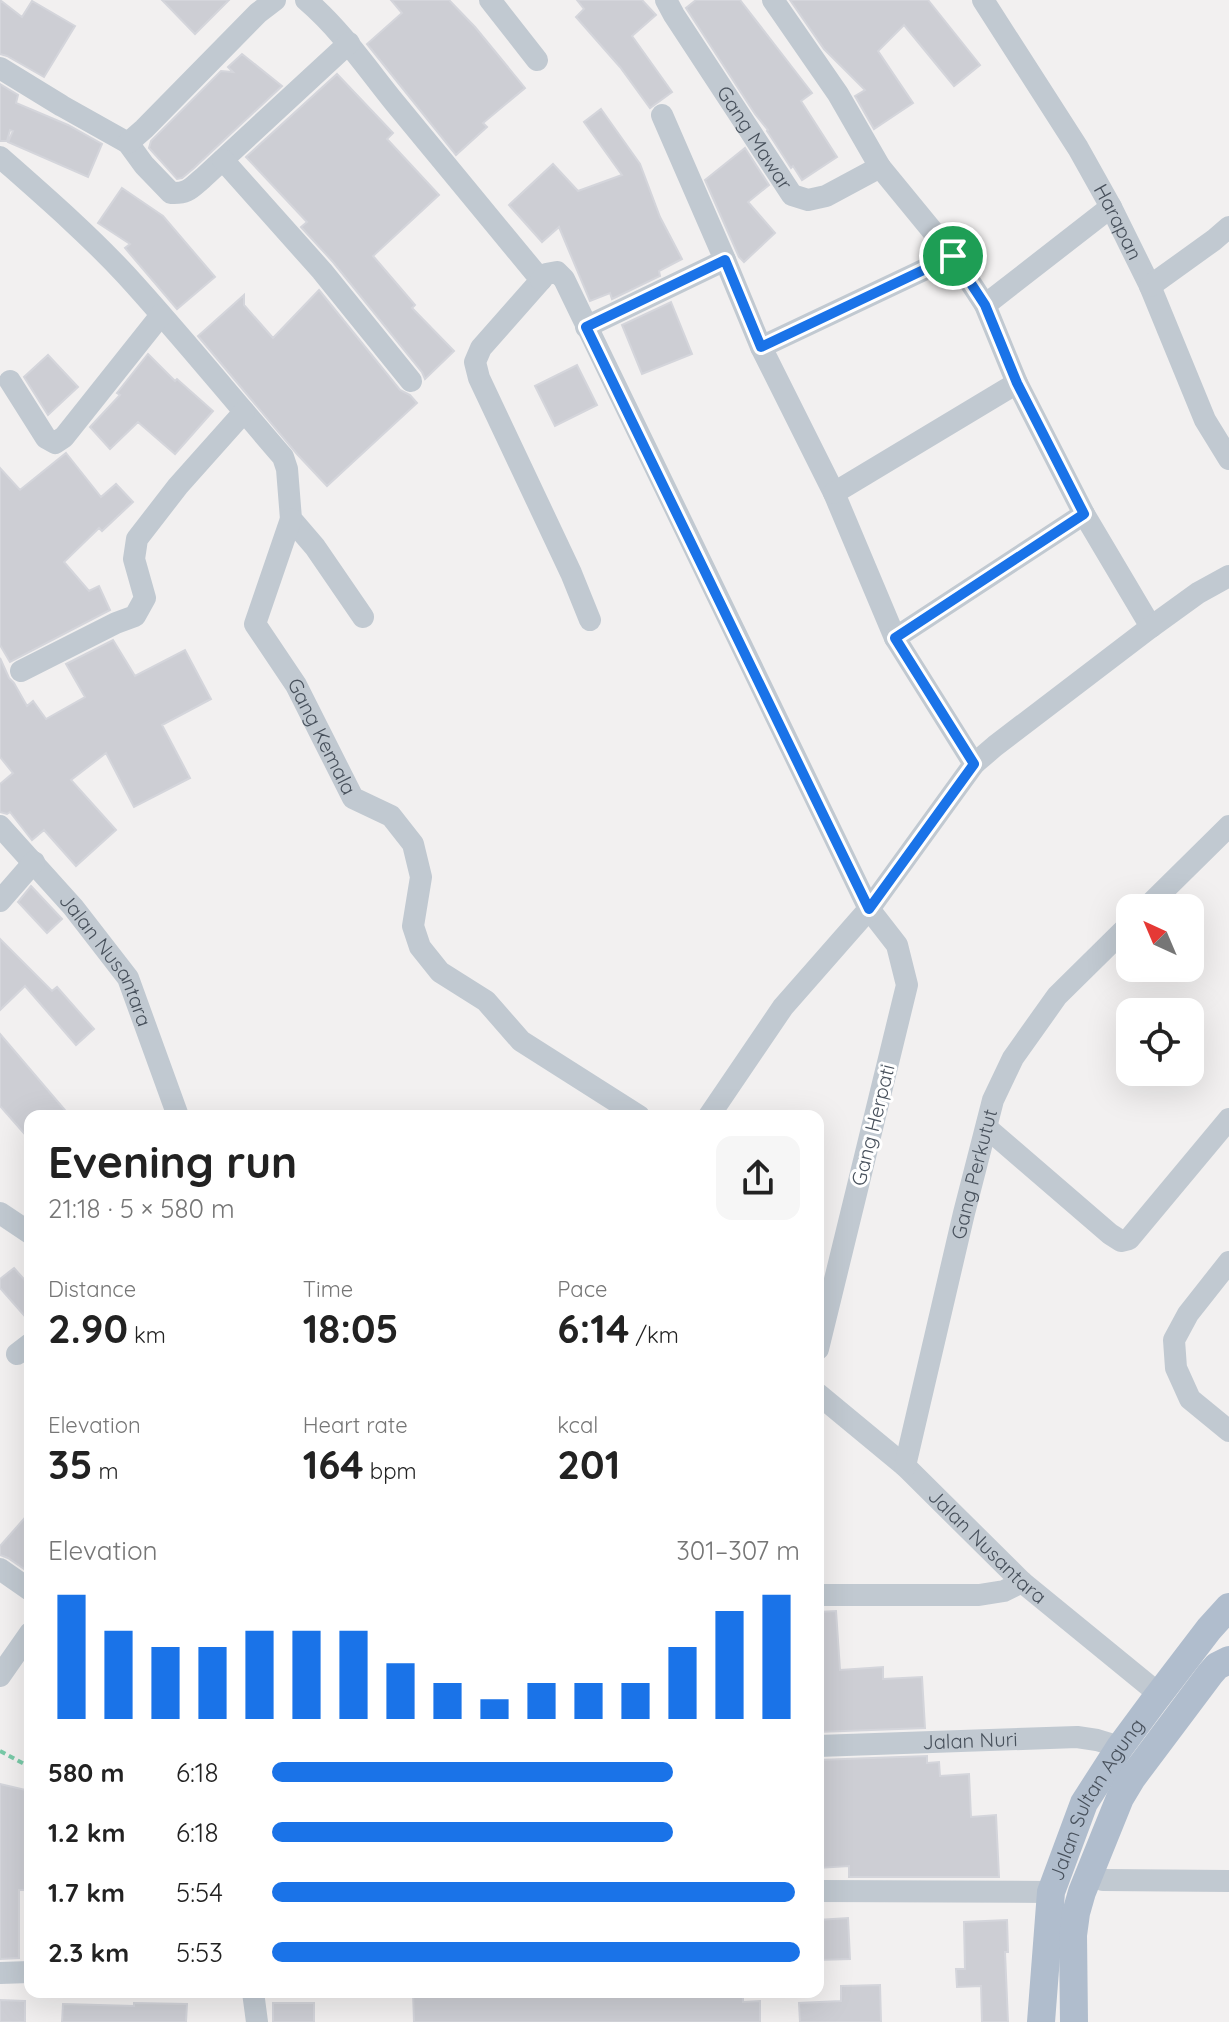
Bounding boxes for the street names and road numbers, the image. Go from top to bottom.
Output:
street label: Gang Mawar [712,81,798,195]
street label: Harapan [1089,179,1148,264]
street label: Gang Kemala [283,674,362,799]
street label: Jalan Nusantara [54,887,157,1030]
street label: Gang Herpati [845,1061,900,1188]
street label: Gang Perkutut [945,1106,1002,1242]
street label: Jalan Nusantara [923,1483,1052,1609]
street label: Jalan Sultan Agung [1043,1713,1149,1884]
street label: Jalan Nuri [922,1726,1018,1754]

